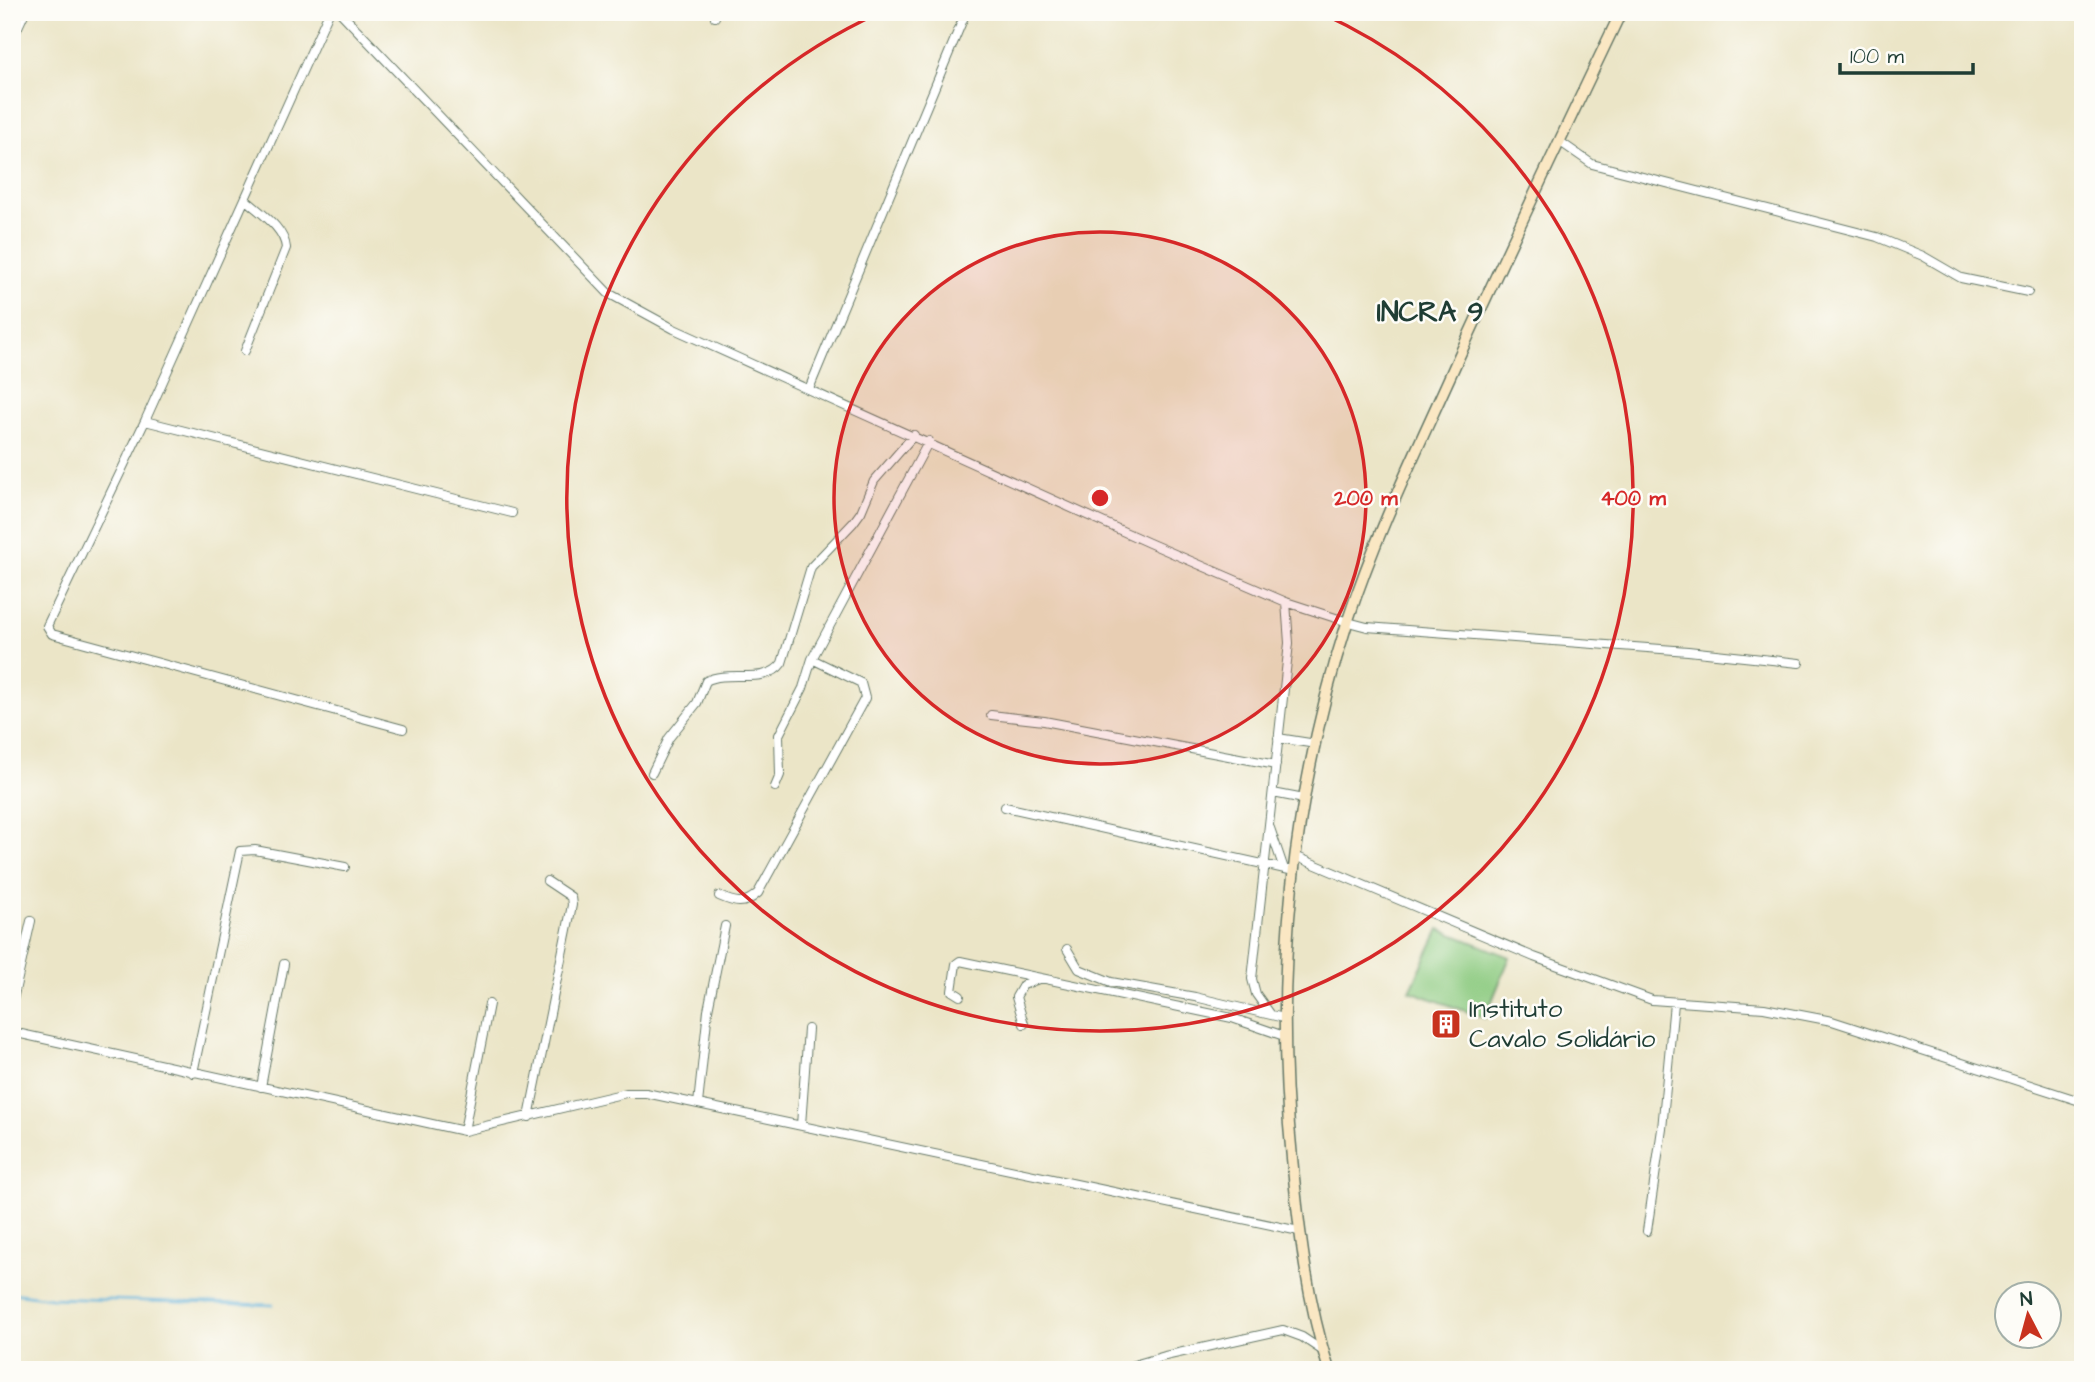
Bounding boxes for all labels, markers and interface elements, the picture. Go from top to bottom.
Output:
scale bar [1840,32,1972,76]
text: 100 m [1850,42,1905,71]
district label: INCRA 9 [1377,293,1483,332]
text: 200 m [1333,484,1398,513]
text: 400 m [1600,484,1666,513]
centre of rings [1088,486,1112,510]
place label: Instituto Cavalo Solidário [1469,991,1656,1057]
building icon: Instituto Cavalo Solidário [1429,1007,1463,1041]
north arrow [1994,1280,2064,1350]
text: N [2019,1286,2034,1314]

